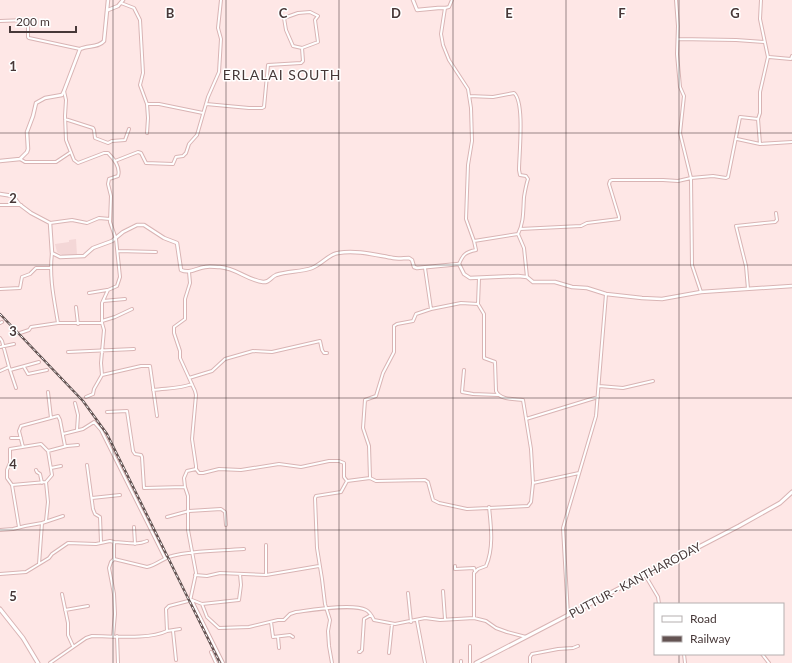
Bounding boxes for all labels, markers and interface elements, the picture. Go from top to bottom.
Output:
text: B [166,5,175,21]
text: C [279,5,288,21]
text: D [391,5,401,21]
text: E [505,5,513,21]
text: F [618,5,626,21]
text: G [730,5,740,21]
scale bar [10,8,76,34]
text: 200 m [16,14,50,29]
text: 1 [9,58,17,74]
district label: ERLALAI SOUTH [223,66,341,83]
text: 2 [9,190,17,206]
text: 3 [9,323,17,339]
text: 4 [9,456,17,472]
street label: PUTTUR - KANTHARODAY [566,539,704,621]
text: 5 [9,588,17,604]
legend [654,603,784,655]
text: Road [690,611,717,626]
text: Railway [690,631,731,646]

